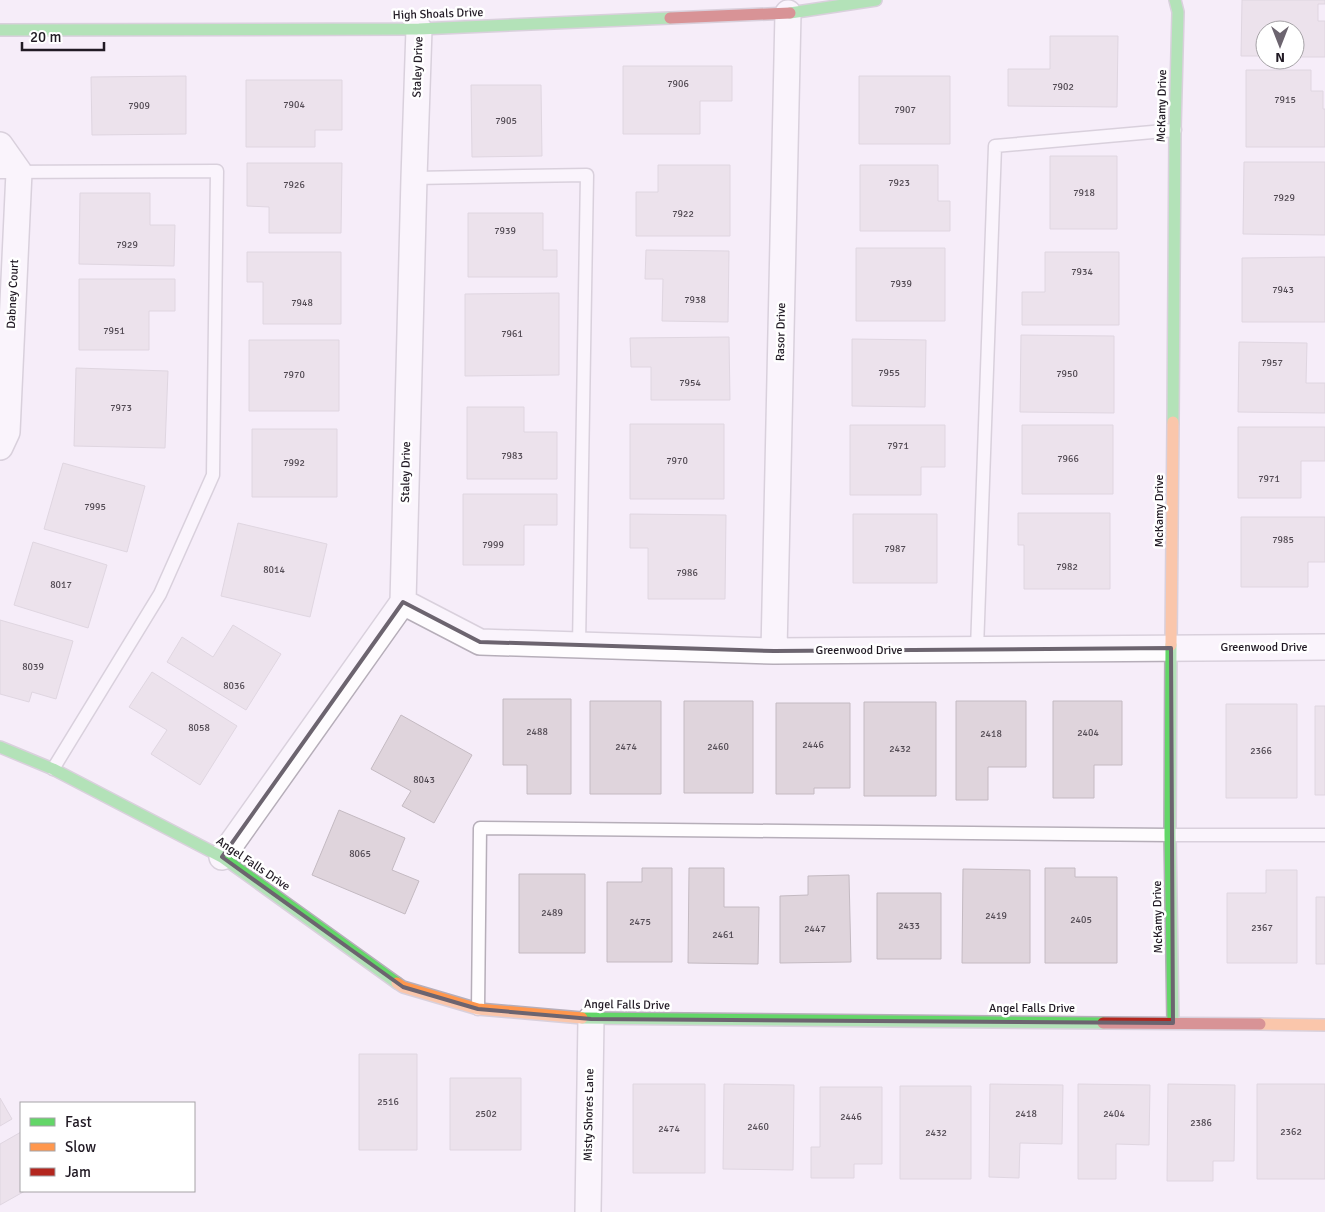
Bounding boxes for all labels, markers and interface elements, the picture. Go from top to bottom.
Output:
street label: High Shoals Drive [392,5,484,23]
scale bar [22,20,105,52]
north arrow [1255,20,1305,70]
text: 20 m [30,28,61,46]
street label: Staley Drive [409,36,427,98]
text: N [1275,49,1285,66]
street label: McKamy Drive [1154,69,1170,143]
house number: 7906 [667,78,689,90]
house number: 7902 [1052,81,1074,93]
house number: 7915 [1274,94,1296,106]
house number: 7904 [283,99,305,111]
house number: 7909 [128,100,150,112]
house number: 7907 [894,104,916,116]
house number: 7905 [495,115,517,127]
house number: 7923 [888,177,910,189]
house number: 7926 [283,179,305,191]
house number: 7918 [1073,187,1095,199]
house number: 7929 [1273,192,1295,204]
house number: 7922 [672,208,694,220]
house number: 7939 [494,225,516,237]
house number: 7929 [116,239,138,251]
street label: Dabney Court [4,259,22,329]
house number: 7934 [1071,266,1093,278]
house number: 7939 [890,278,912,290]
house number: 7943 [1272,284,1294,296]
house number: 7938 [684,294,706,306]
house number: 7948 [291,297,313,309]
street label: Rasor Drive [773,303,789,361]
house number: 7951 [103,325,125,337]
house number: 7961 [501,328,523,340]
house number: 7957 [1261,357,1283,369]
house number: 7955 [878,367,900,379]
house number: 7950 [1056,368,1078,380]
house number: 7970 [283,369,305,381]
house number: 7954 [679,377,701,389]
house number: 7973 [110,402,132,414]
house number: 7971 [887,440,909,452]
street label: Staley Drive [398,441,414,503]
house number: 7983 [501,450,523,462]
house number: 7966 [1057,453,1079,465]
house number: 7970 [666,455,688,467]
house number: 7992 [283,457,305,469]
house number: 7971 [1258,473,1280,485]
street label: McKamy Drive [1152,474,1167,548]
house number: 7995 [84,501,106,513]
house number: 7985 [1272,534,1294,546]
house number: 7999 [482,539,504,551]
house number: 7987 [884,543,906,555]
house number: 7982 [1056,561,1078,573]
house number: 8014 [263,564,285,576]
house number: 7986 [676,567,698,579]
house number: 8017 [50,579,72,591]
street label: Greenwood Drive [1220,640,1308,655]
street label: Greenwood Drive [815,643,903,658]
house number: 8039 [22,661,44,673]
house number: 8036 [223,680,245,692]
house number: 8058 [188,722,210,734]
house number: 2488 [526,726,548,738]
house number: 2404 [1077,727,1099,739]
house number: 2418 [980,728,1002,740]
house number: 2446 [802,739,824,751]
house number: 2474 [615,741,637,753]
house number: 2460 [707,741,729,753]
house number: 2432 [889,743,911,755]
house number: 2366 [1250,745,1272,757]
house number: 8043 [413,774,435,786]
street label: Angel Falls Drive [213,834,293,894]
house number: 8065 [349,848,371,860]
street label: McKamy Drive [1150,880,1166,954]
house number: 2489 [541,907,563,919]
house number: 2419 [985,910,1007,922]
house number: 2405 [1070,914,1092,926]
house number: 2475 [629,916,651,928]
house number: 2433 [898,920,920,932]
house number: 2367 [1251,922,1273,934]
house number: 2447 [804,923,826,935]
house number: 2461 [712,929,734,941]
street label: Angel Falls Drive [584,997,670,1013]
street label: Angel Falls Drive [989,1001,1075,1016]
street label: Misty Shores Lane [581,1068,597,1162]
house number: 2516 [377,1096,399,1108]
legend [20,1102,195,1192]
house number: 2502 [475,1108,497,1120]
house number: 2418 [1015,1108,1037,1120]
house number: 2404 [1103,1108,1125,1120]
house number: 2446 [840,1111,862,1123]
text: Fast [65,1113,92,1131]
house number: 2386 [1190,1117,1212,1129]
house number: 2460 [747,1121,769,1133]
house number: 2474 [658,1123,680,1135]
house number: 2362 [1280,1126,1302,1138]
house number: 2432 [925,1127,947,1139]
text: Slow [65,1138,96,1156]
text: Jam [65,1163,91,1181]

